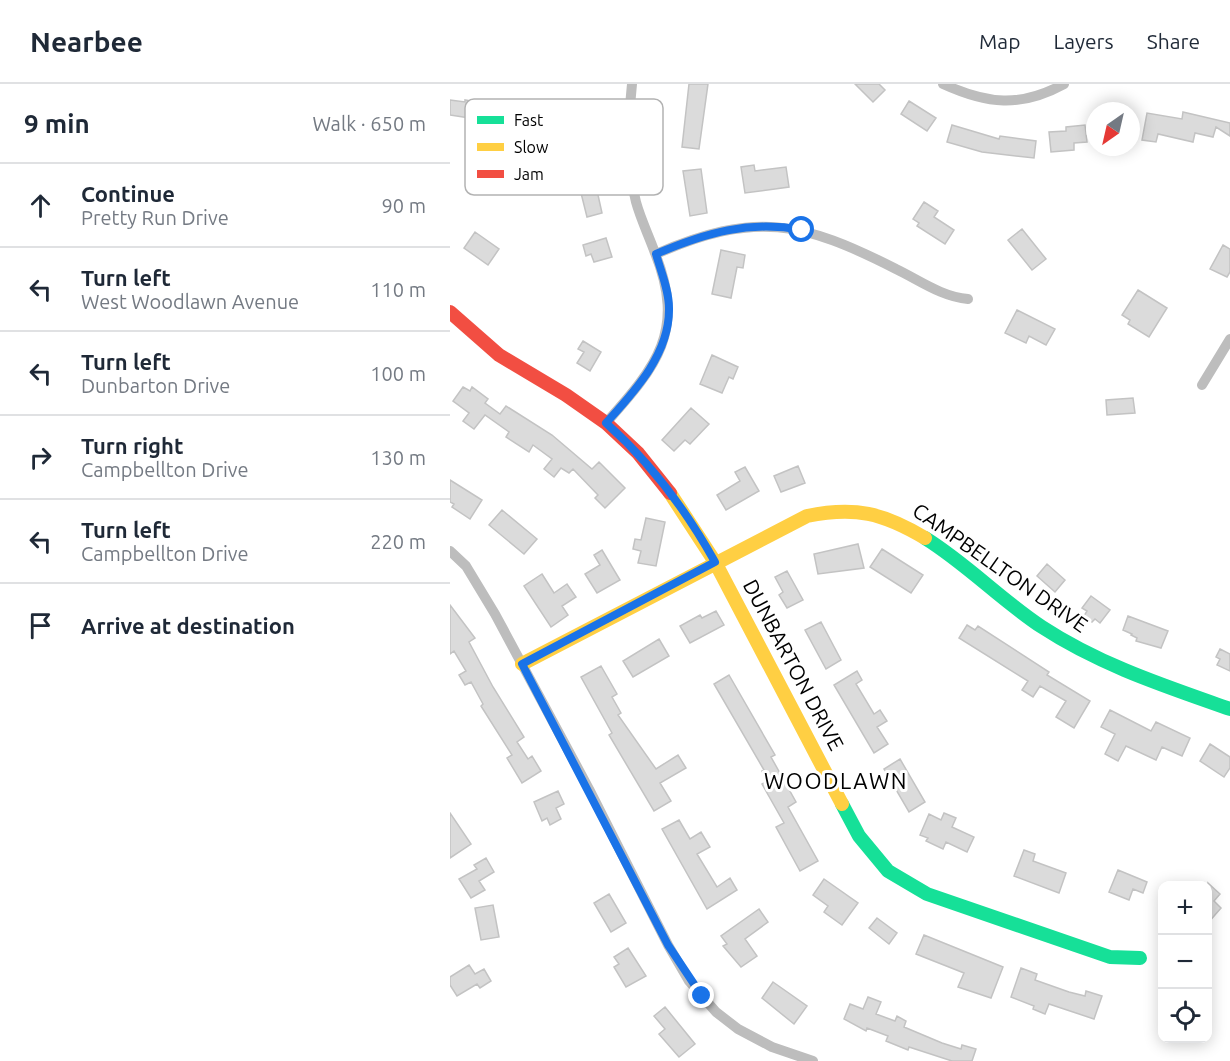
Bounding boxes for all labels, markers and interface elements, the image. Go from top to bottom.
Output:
text: Nearbee [30,26,143,57]
text: Map [979,29,1020,53]
text: Layers [1053,29,1114,53]
text: Share [1147,29,1200,53]
legend [465,99,663,195]
north arrow [1086,102,1140,156]
text: 9 min [24,109,90,138]
text: Fast [514,111,544,129]
text: Walk · 650 m [313,112,426,135]
text: Slow [514,138,549,156]
text: Jam [514,165,544,183]
text: Continue [81,181,175,206]
icon: ahead [24,189,57,222]
text: 90 m [382,194,426,217]
text: Pretty Run Drive [81,206,229,229]
route start [788,216,814,242]
text: Turn left [81,265,171,290]
icon: left [24,273,57,306]
text: 110 m [370,278,426,301]
text: West Woodlawn Avenue [81,290,299,313]
text: Turn left [81,349,171,374]
icon: left [24,357,57,390]
text: 100 m [370,362,426,385]
text: Dunbarton Drive [81,374,230,397]
text: Turn right [81,433,183,458]
icon: right [24,441,57,474]
text: 130 m [370,446,426,469]
text: Campbellton Drive [81,458,249,481]
street label: CAMPBELLTON DRIVE [908,498,1093,637]
text: Turn left [81,517,171,542]
icon: left [24,525,57,558]
text: 220 m [370,530,426,553]
text: Campbellton Drive [81,542,249,565]
street label: DUNBARTON DRIVE [739,575,849,754]
icon: arrive [24,609,57,642]
text: Arrive at destination [81,613,295,638]
district label: WOODLAWN [764,768,908,793]
map controls [1158,881,1212,1043]
button: + [1158,881,1212,935]
button: − [1158,935,1212,989]
route end [688,982,714,1008]
button: locate [1158,989,1212,1043]

